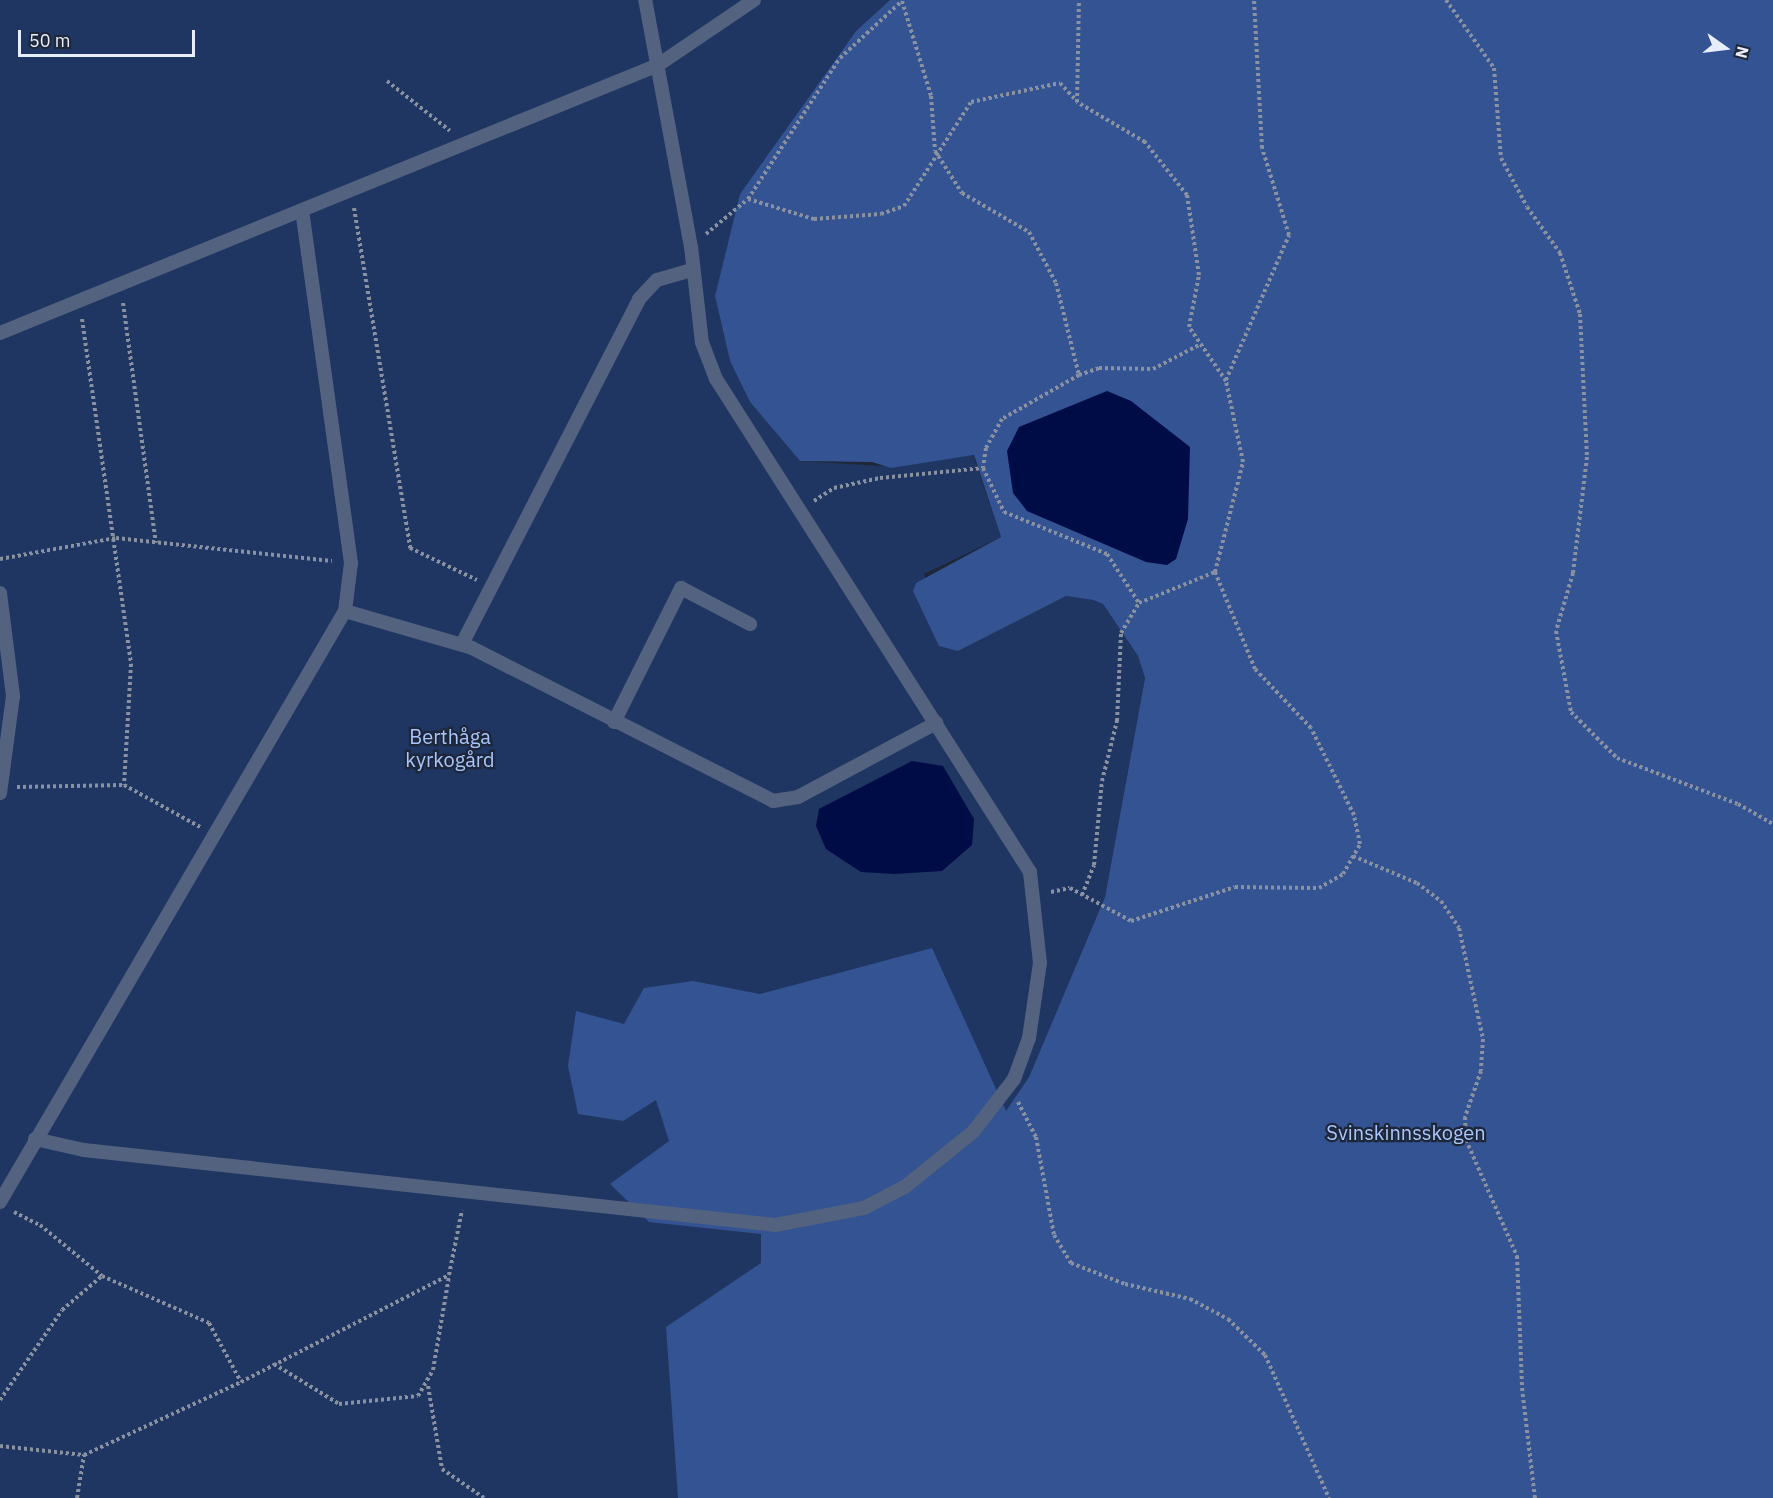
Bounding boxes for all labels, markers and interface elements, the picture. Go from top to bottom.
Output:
scale bar [21,18,198,56]
north arrow [1695,18,1755,78]
text: 50 m [29,29,71,52]
text: N [1731,44,1754,60]
park label: Berthåga kyrkogård [405,725,495,772]
park label: Svinskinnsskogen [1326,1120,1486,1144]

